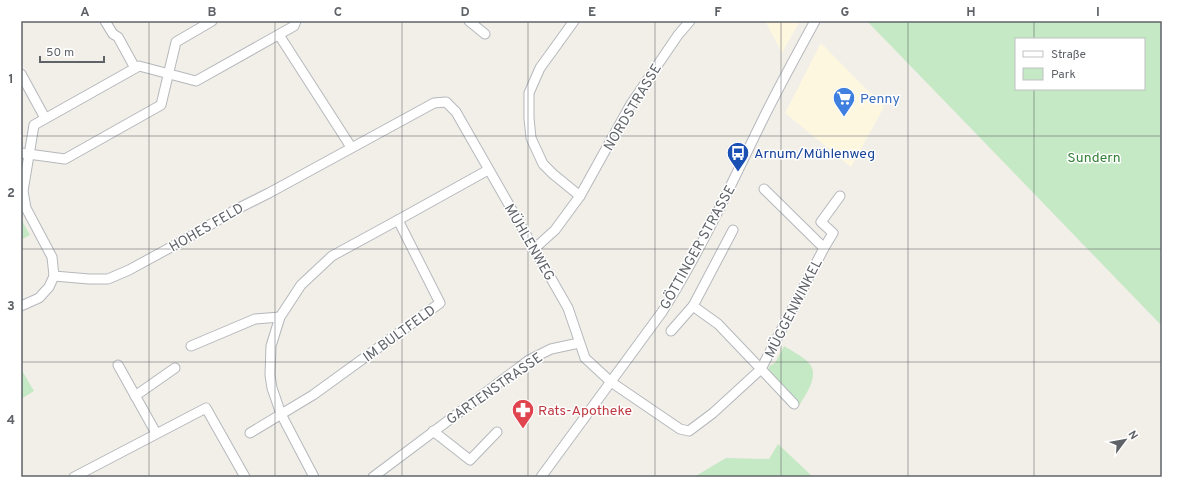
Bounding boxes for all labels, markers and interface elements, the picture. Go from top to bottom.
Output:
text: A [80,5,90,21]
text: B [208,5,217,21]
text: C [334,5,342,21]
text: D [460,5,470,21]
text: E [588,5,596,21]
text: F [714,5,722,21]
text: G [841,5,850,21]
text: H [966,5,976,21]
text: I [1096,5,1100,21]
scale bar [40,38,104,64]
legend [1015,38,1145,90]
text: 50 m [46,45,74,61]
text: Straße [1051,47,1086,63]
street label: NORDSTRASSE [601,61,666,154]
text: Park [1051,67,1076,83]
text: 1 [8,72,14,88]
supermarket icon: Penny [831,85,857,118]
place label: Penny [860,91,900,108]
bus stop icon: Arnum/Mühlenweg [725,140,751,173]
place label: Arnum/Mühlenweg [754,146,875,163]
park label: Sundern [1067,150,1121,167]
street label: GÖTTINGER STRASSE [656,182,740,313]
text: 2 [7,186,15,202]
street label: HOHES FELD [167,200,247,256]
street label: MÜHLENWEG [500,201,558,284]
street label: MÜGGENWINKEL [761,256,827,361]
text: 3 [7,299,15,315]
street label: IM BULTFELD [360,302,439,366]
street label: GARTENSTRASSE [443,350,546,429]
pharmacy icon: Rats-Apotheke [510,397,536,430]
place label: Rats-Apotheke [538,403,632,420]
text: 4 [7,413,15,429]
north arrow [1105,420,1145,460]
text: N [1125,428,1141,442]

